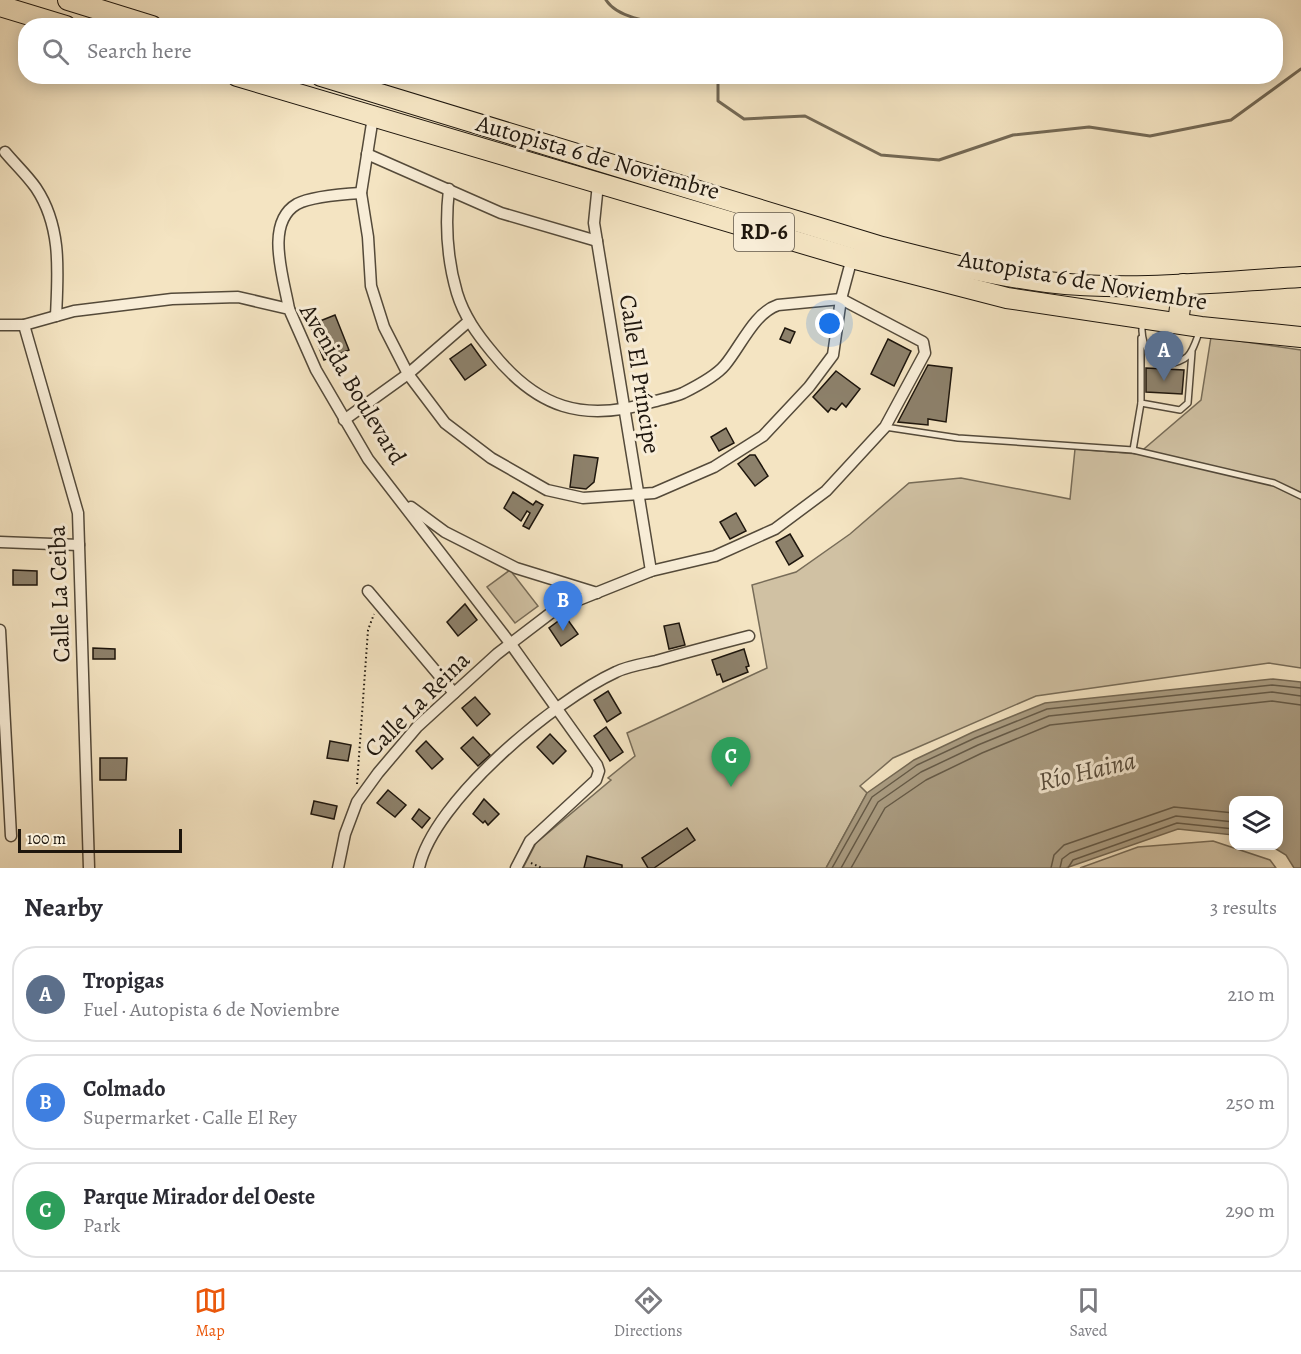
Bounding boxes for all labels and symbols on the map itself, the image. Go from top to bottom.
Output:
street label: Autopista 6 de Noviembre [472,107,724,207]
road number: RD-6 [734,213,794,251]
street label: Autopista 6 de Noviembre [955,242,1210,318]
street label: Calle El Príncipe [612,292,668,456]
street label: Avenida Boulevard [292,297,414,470]
your location [815,309,844,338]
pin: A [1144,332,1184,381]
street label: Calle La Ceiba [41,524,77,663]
pin: B [544,582,582,631]
street label: Calle La Reina [357,644,477,764]
pin: C [712,738,750,787]
water label: Río Haina [1035,743,1139,799]
scale bar [18,826,182,854]

